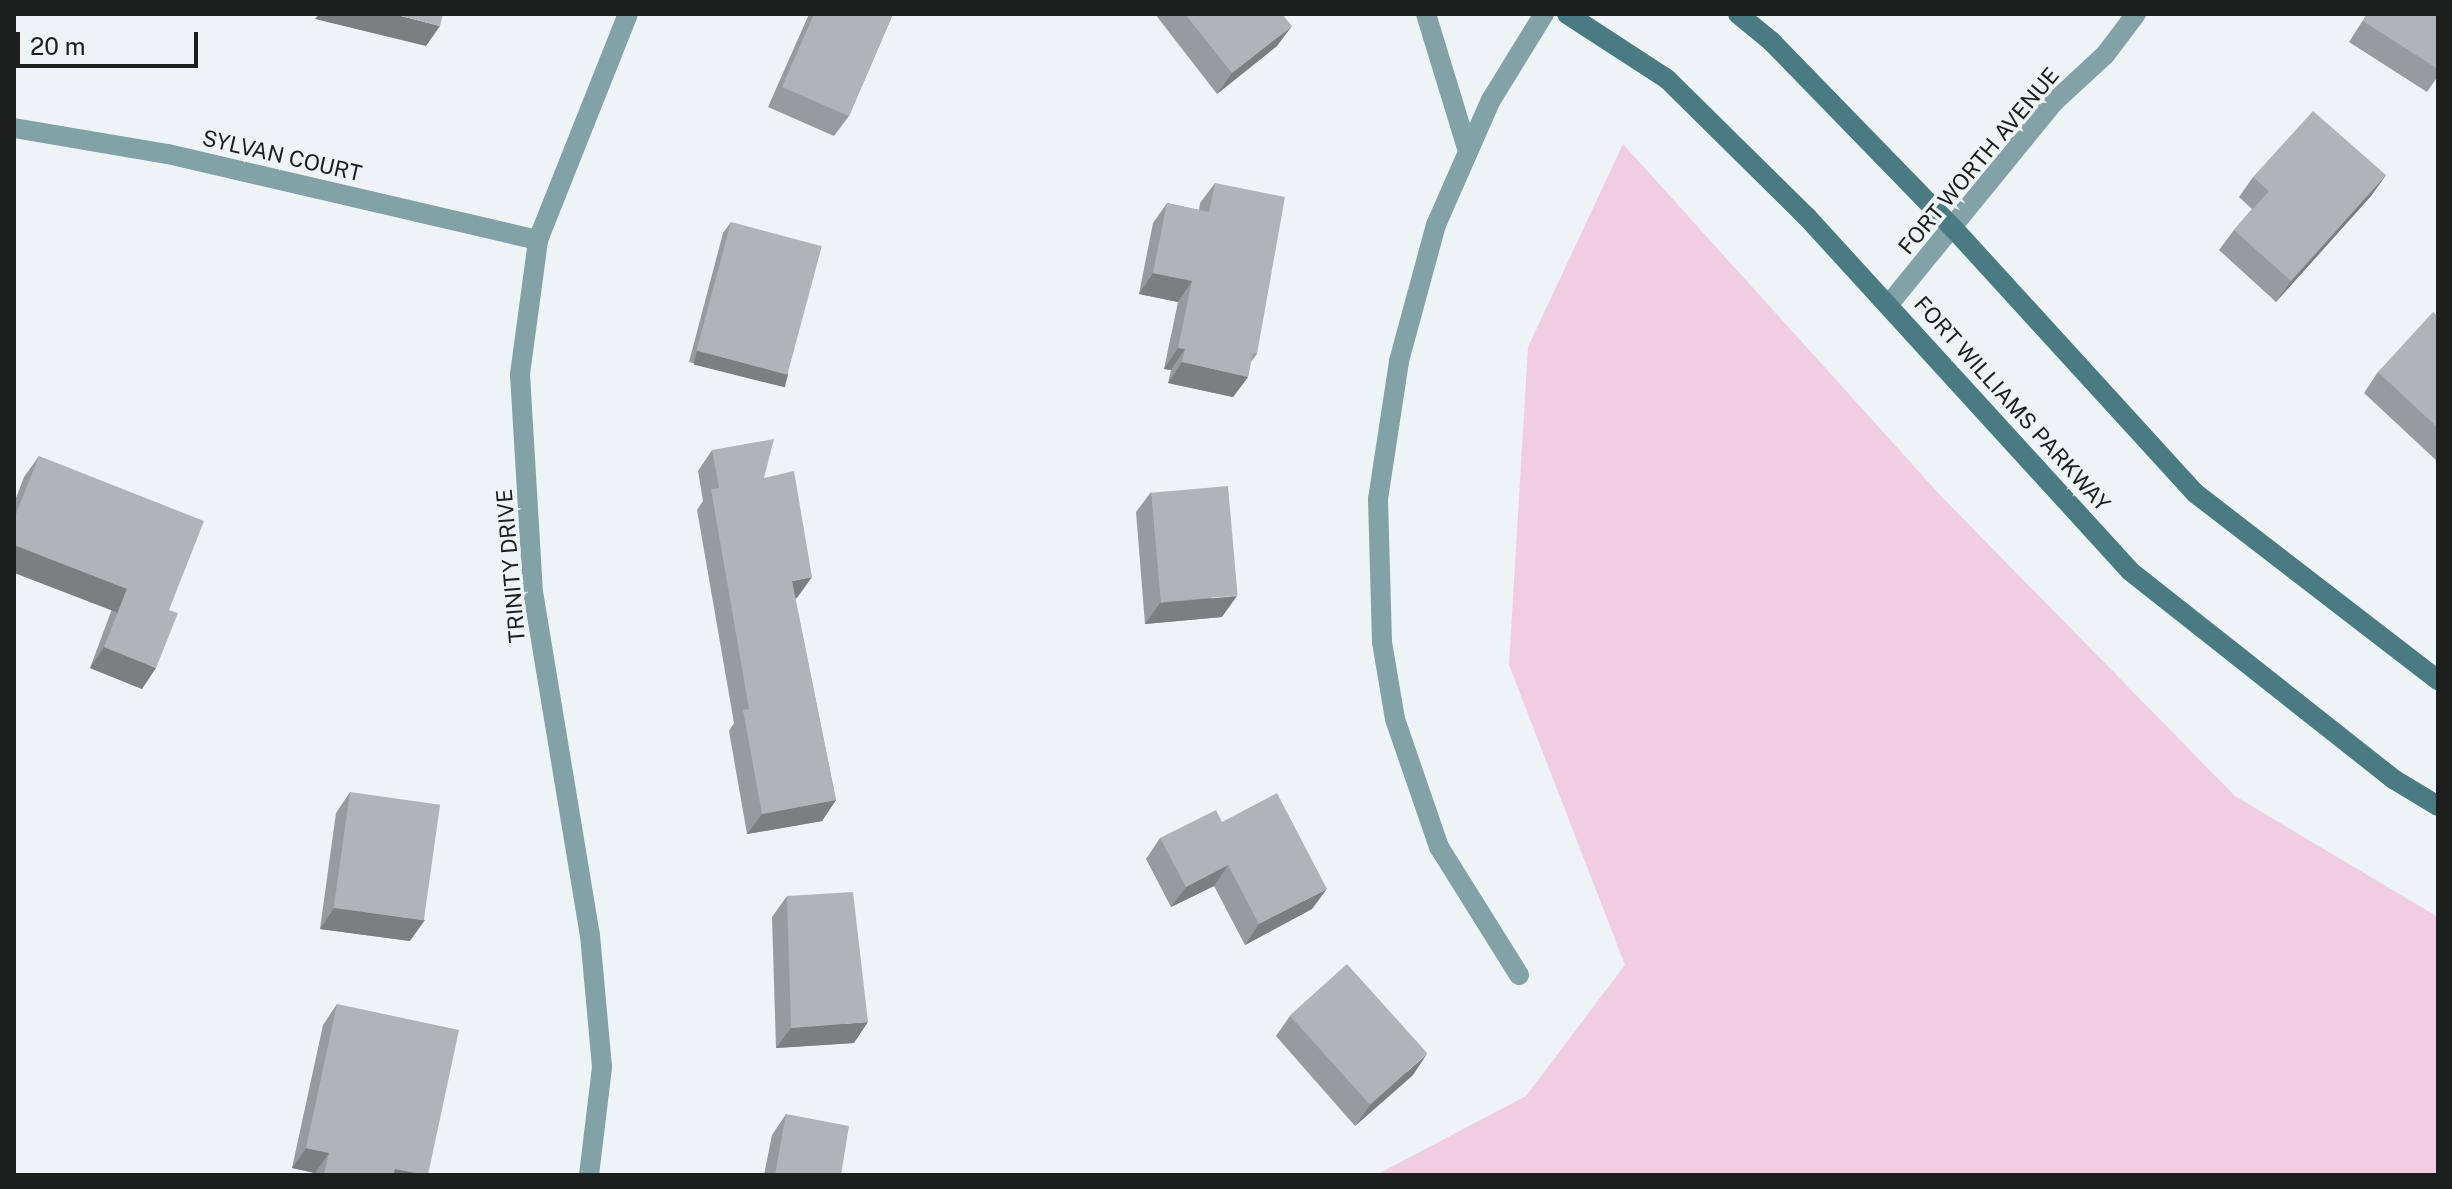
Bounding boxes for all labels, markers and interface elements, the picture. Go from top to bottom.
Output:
scale bar [20,16,202,66]
text: 20 m [30,32,86,60]
street label: FORT WORTH AVENUE [1893,62,2065,260]
street label: SYLVAN COURT [200,125,364,187]
street label: FORT WILLIAMS PARKWAY [1908,291,2116,517]
street label: TRINITY DRIVE [491,488,531,644]

